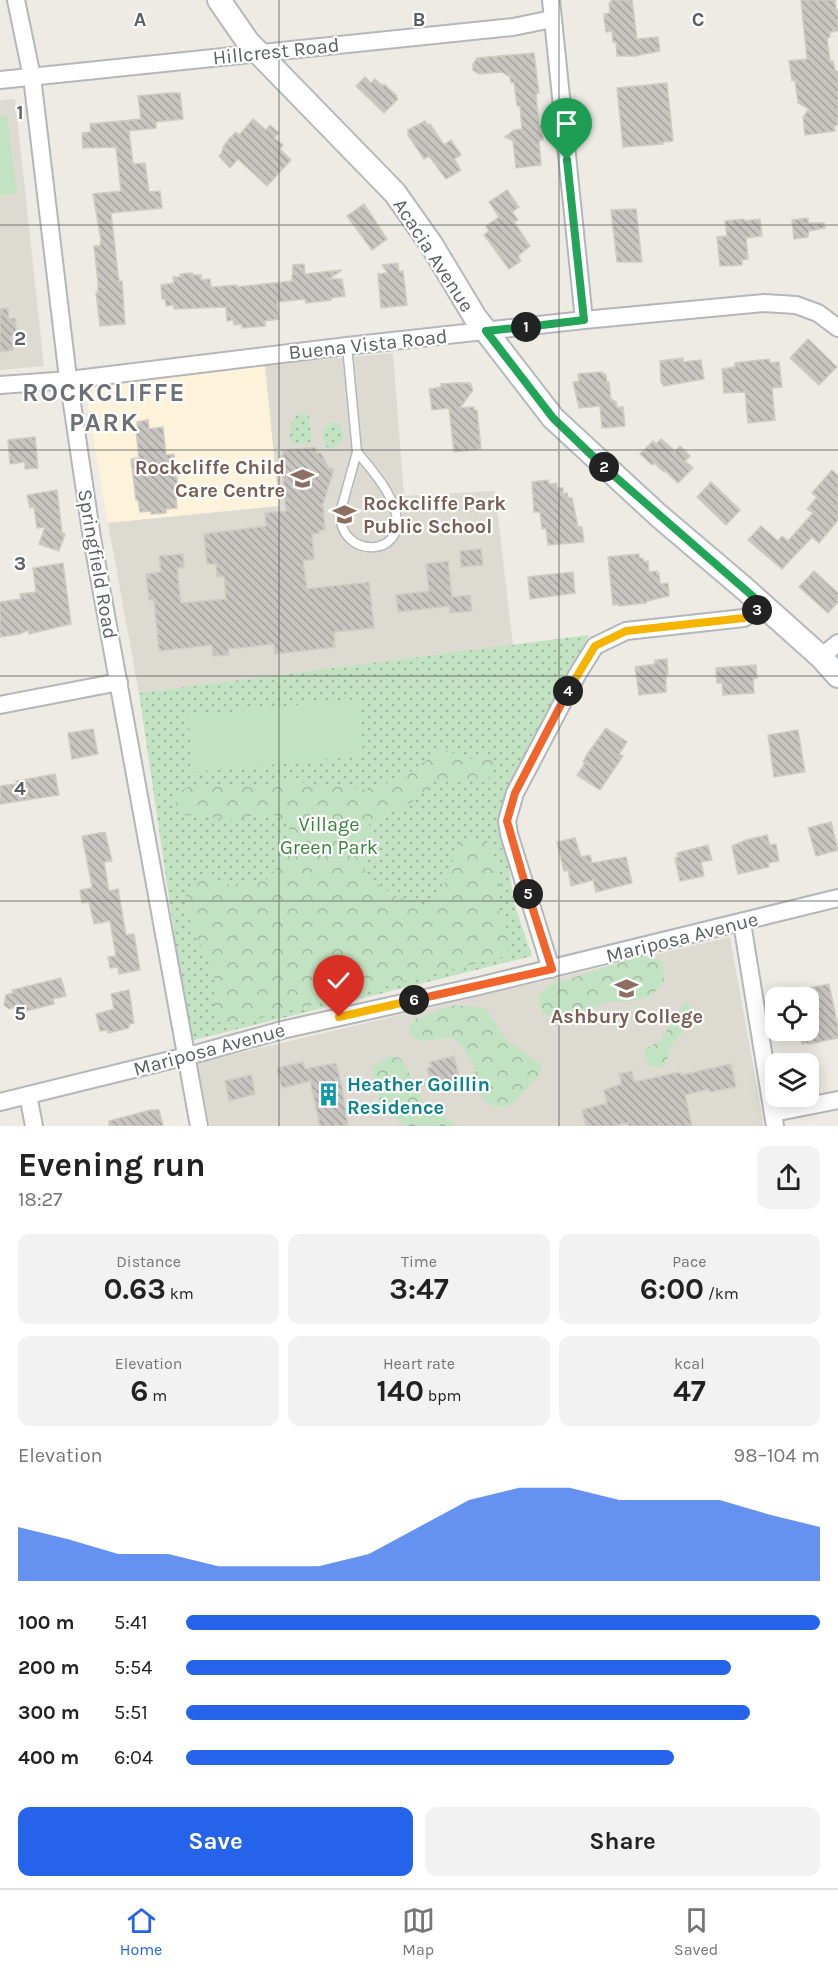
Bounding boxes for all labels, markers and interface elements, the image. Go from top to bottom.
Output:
text: A [134,8,147,31]
text: B [413,8,425,31]
text: C [692,8,704,31]
street label: Hillcrest Road [212,33,340,70]
pin [541,98,592,160]
text: 1 [16,101,24,124]
icon: arrive [550,107,583,140]
street label: Acacia Avenue [388,194,479,316]
pin: 1 [511,312,541,342]
text: 1 [523,317,529,336]
street label: Buena Vista Road [287,325,449,364]
text: 2 [14,327,26,350]
district label: ROCKCLIFFE PARK [22,377,186,438]
pin: 2 [589,452,619,482]
place label: Rockcliffe Child Care Centre [135,456,285,502]
text: 2 [599,457,609,476]
school or university icon: Rockcliffe Child Care Centre [290,466,316,492]
street label: Springfield Road [73,487,122,641]
place label: Rockcliffe Park Public School [363,492,506,538]
school or university icon: Rockcliffe Park Public School [332,502,358,528]
text: 3 [14,552,26,575]
pin: 3 [742,595,772,625]
text: 3 [752,600,762,619]
pin: 4 [553,676,583,706]
text: 4 [563,681,573,700]
text: 4 [14,777,26,800]
park label: Village Green Park [280,813,378,859]
pin: 5 [513,879,543,909]
text: 5 [523,884,533,903]
street label: Mariposa Avenue [604,907,761,967]
pin [313,955,364,1017]
icon: check [322,964,355,997]
school or university icon: Ashbury College [614,975,640,1001]
pin: 6 [399,985,429,1015]
map controls [765,987,819,1107]
button: locate [765,987,819,1041]
text: 6 [409,990,419,1009]
text: 5 [14,1002,26,1025]
place label: Ashbury College [551,1005,703,1028]
street label: Mariposa Avenue [131,1018,287,1081]
button: layers [765,1053,819,1107]
place label: Heather Goillin Residence [347,1073,490,1119]
building icon: Heather Goillin Residence [316,1082,342,1108]
text: Evening run [18,1146,206,1184]
button: share [757,1146,820,1209]
text: 18:27 [18,1188,63,1211]
text: Distance [116,1252,181,1271]
text: Time [401,1252,437,1271]
text: Pace [672,1252,706,1271]
text: 0.63 [104,1271,166,1307]
text: 3:47 [389,1271,449,1307]
text: 6:00 [640,1271,704,1307]
text: km [166,1284,194,1303]
text: /km [704,1284,739,1303]
text: Elevation [115,1354,183,1373]
text: Heart rate [383,1354,455,1373]
text: kcal [674,1354,705,1373]
text: 6 [130,1373,148,1409]
text: 140 [376,1373,424,1409]
text: 47 [673,1373,706,1409]
text: m [148,1386,167,1405]
text: bpm [424,1386,462,1405]
text: Elevation [18,1444,103,1467]
text: 98–104 m [734,1444,820,1467]
text: 100 m [18,1611,74,1634]
text: 5:41 [114,1611,148,1634]
text: 200 m [18,1656,79,1679]
text: 5:54 [114,1656,152,1679]
text: 300 m [18,1701,80,1724]
text: 5:51 [114,1701,148,1724]
text: 400 m [18,1746,79,1769]
text: 6:04 [114,1746,153,1769]
button: Save [18,1807,413,1876]
button: Share [425,1807,820,1876]
tab: Home [120,1904,162,1959]
tab: Map [402,1904,435,1959]
tab: Saved [674,1904,718,1959]

